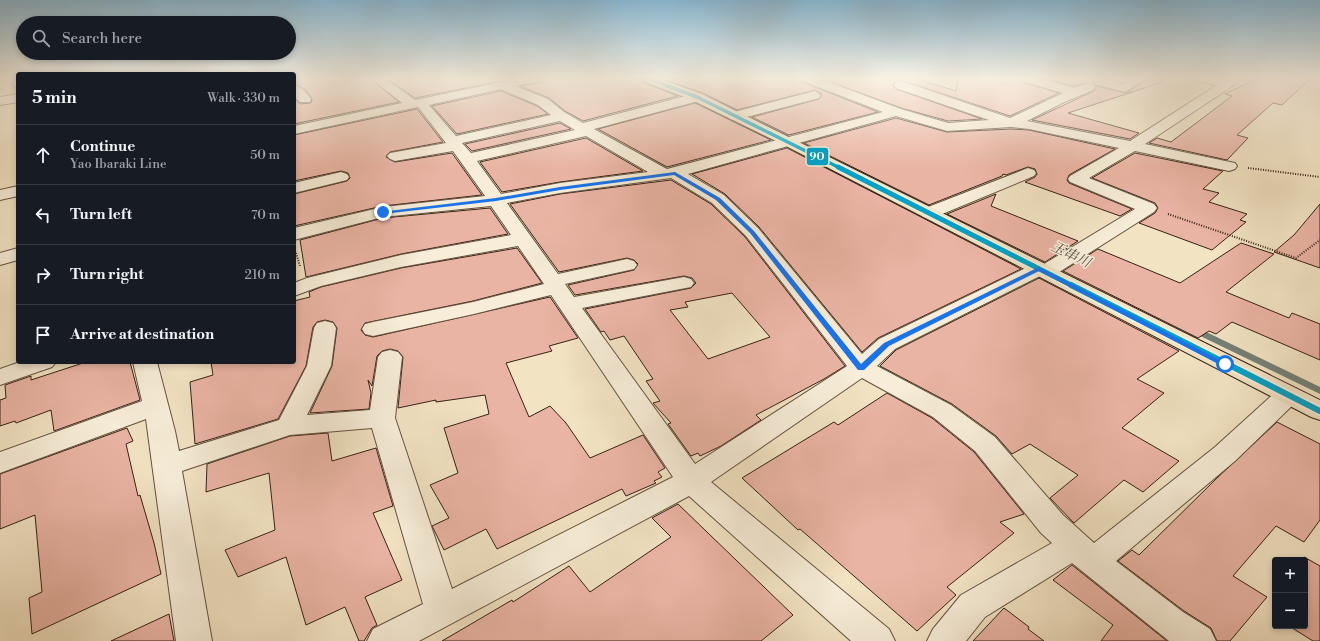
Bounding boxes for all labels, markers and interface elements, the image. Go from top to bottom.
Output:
search box [16,16,296,60]
icon: search [30,27,52,49]
text: Search here [62,29,142,48]
text: 5 min [32,87,77,109]
text: Walk · 330 m [207,90,280,106]
text: Continue [70,137,135,156]
icon: ahead [32,144,54,166]
text: 50 m [250,147,280,163]
line badge: 90 [806,147,829,166]
text: 90 [810,150,824,164]
text: Yao Ibaraki Line [70,156,166,172]
route end [374,203,392,221]
icon: left [32,204,54,226]
text: Turn left [70,205,132,224]
text: 70 m [251,207,280,223]
water label: 玉串川 [1048,238,1095,273]
icon: right [32,264,54,286]
text: Turn right [70,265,144,284]
text: 210 m [245,267,280,283]
icon: arrive [32,324,54,346]
text: Arrive at destination [70,325,214,344]
route start [1216,355,1234,373]
map controls [1272,557,1308,629]
button: + [1272,557,1308,593]
button: − [1272,593,1308,629]

